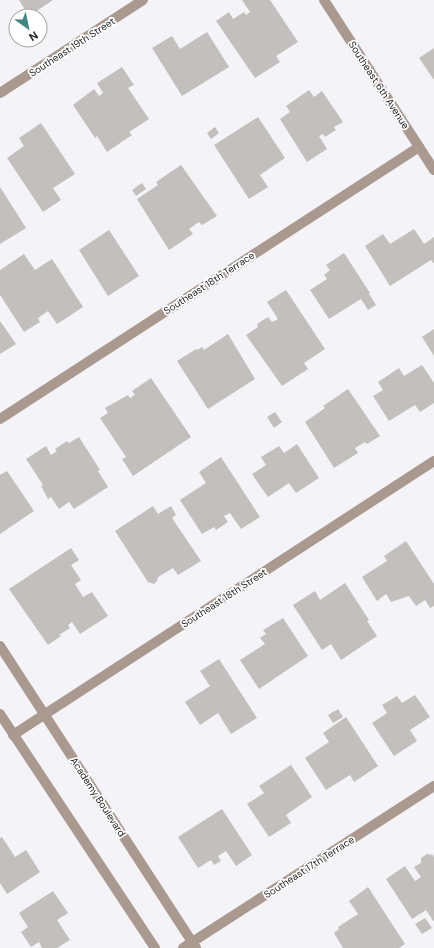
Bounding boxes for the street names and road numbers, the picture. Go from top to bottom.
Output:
street label: Southeast 19th Street [27,14,117,80]
street label: Southeast 6th Avenue [346,39,412,132]
street label: Southeast 18th Terrace [161,249,257,317]
street label: Southeast 18th Street [179,565,269,631]
street label: Academy Boulevard [67,755,129,839]
street label: Southeast 17th Terrace [261,833,357,901]

